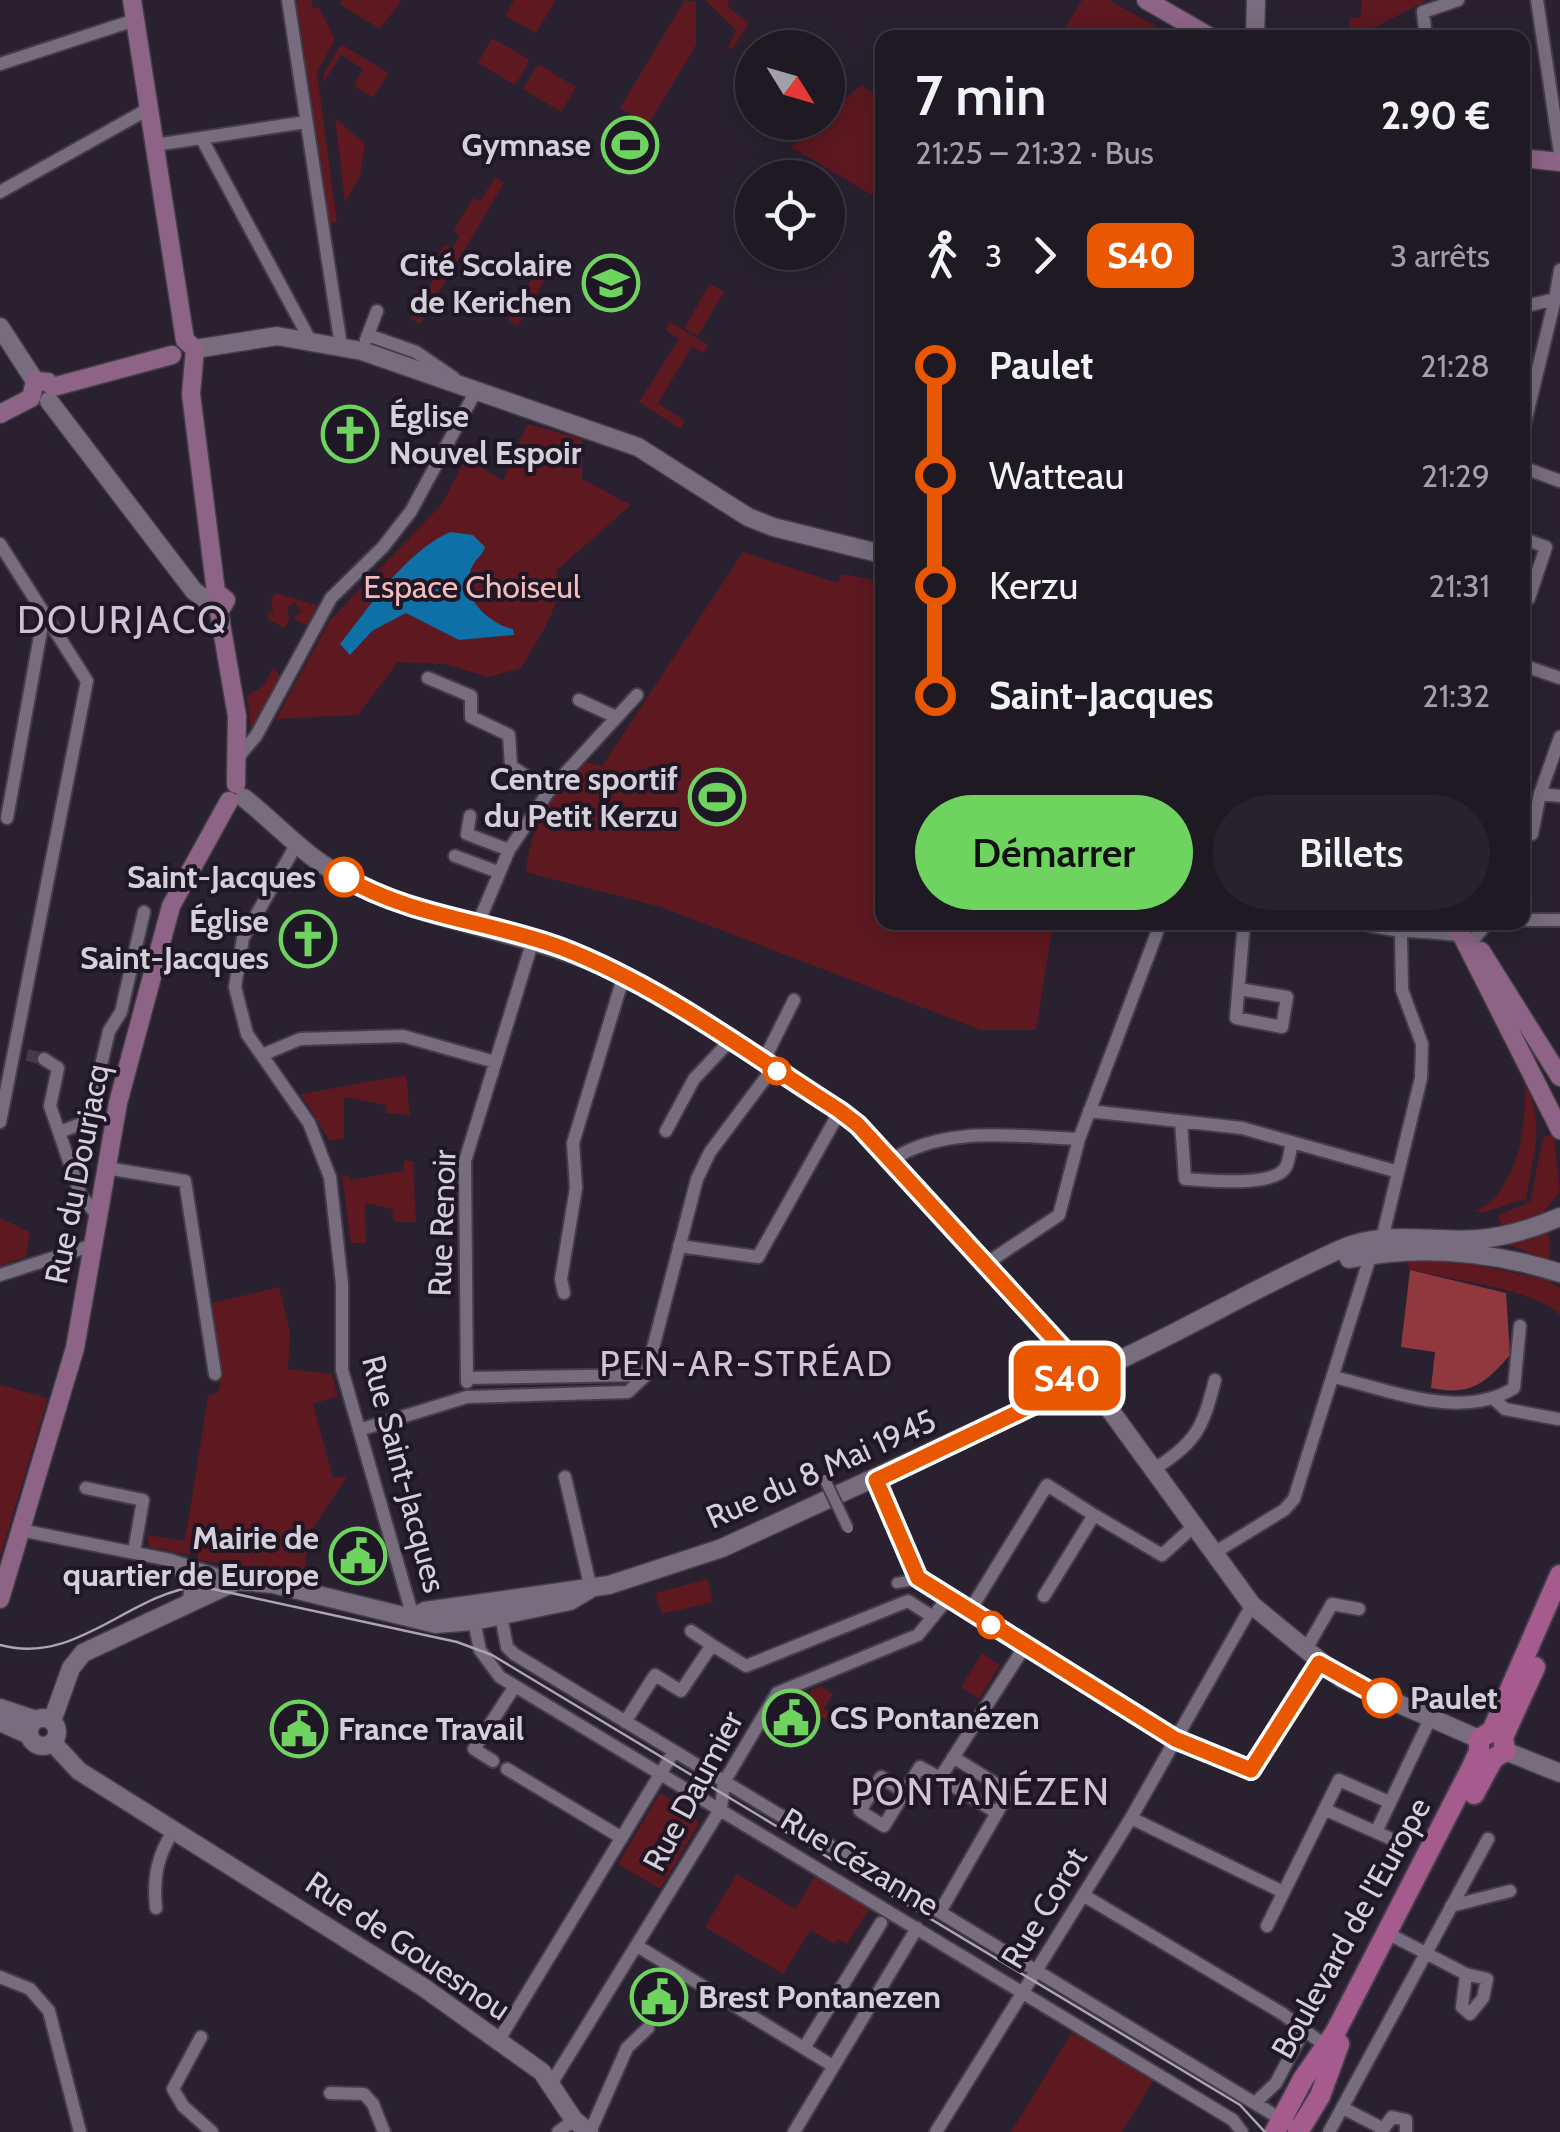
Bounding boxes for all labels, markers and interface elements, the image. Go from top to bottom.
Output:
north arrow [735,30,845,140]
map controls [735,30,845,270]
text: 7 min [915,62,1046,129]
text: 2.90 € [1381,92,1490,139]
sports icon: Gymnase [600,115,660,175]
place label: Gymnase [462,125,591,164]
text: 21:25 – 21:32 · Bus [915,133,1154,172]
button: locate [735,160,845,270]
icon: walk [915,228,970,283]
icon: forward [1017,228,1072,283]
text: S40 [1107,234,1174,277]
text: 3 [985,236,1002,275]
text: 3 arrêts [1390,236,1490,275]
place label: Cité Scolaire de Kerichen [399,245,572,321]
school or university icon: Cité Scolaire de Kerichen [581,253,641,313]
text: Paulet [989,342,1093,389]
text: 21:28 [1420,346,1490,385]
place label: Église Nouvel Espoir [389,396,582,472]
church icon: Église Nouvel Espoir [320,404,380,464]
text: Watteau [989,452,1124,499]
text: 21:29 [1421,456,1490,495]
text: Kerzu [989,562,1079,609]
text: 21:31 [1428,566,1490,605]
park label: Espace Choiseul [363,567,581,606]
district label: DOURJACQ [17,596,229,643]
text: Saint-Jacques [989,672,1214,719]
text: 21:32 [1422,676,1490,715]
place label: Centre sportif du Petit Kerzu [484,759,678,835]
sports icon: Centre sportif du Petit Kerzu [687,767,747,827]
button: Démarrer [915,795,1193,910]
button: Billets [1213,795,1490,910]
place label: Saint-Jacques [127,857,316,896]
marker: Saint-Jacques [325,858,363,896]
place label: Église Saint-Jacques [80,901,269,977]
church icon: Église Saint-Jacques [278,909,338,969]
unlabelled marker [764,1058,790,1084]
street label: Rue du Dourjacq [36,1061,117,1287]
street label: Rue Renoir [419,1148,464,1297]
district label: PEN-AR-STRÉAD [599,1342,895,1385]
line badge: S40 [1010,1346,1124,1410]
street label: Rue Saint-Jacques [354,1351,455,1597]
text: S40 [1034,1357,1100,1400]
street label: Rue du 8 Mai 1945 [700,1400,942,1537]
place label: Mairie de quartier de Europe [63,1518,319,1594]
public building icon: Mairie de quartier de Europe [328,1526,388,1586]
unlabelled marker [978,1612,1004,1638]
place label: Paulet [1410,1678,1498,1717]
marker: Paulet [1363,1679,1401,1717]
public building icon: CS Pontanézen [761,1688,821,1748]
place label: CS Pontanézen [830,1698,1040,1737]
public building icon: France Travail [269,1699,329,1759]
street label: Rue Daumier [634,1703,751,1878]
place label: France Travail [338,1709,524,1748]
district label: PONTANÉZEN [851,1768,1111,1815]
street label: Boulevard de l'Europe [1263,1791,1438,2065]
street label: Rue Cézanne [774,1799,946,1924]
street label: Rue Corot [992,1840,1095,1975]
street label: Rue de Gouesnou [299,1863,518,2028]
public building icon: Brest Pontanezen [629,1967,689,2027]
place label: Brest Pontanezen [698,1977,941,2016]

